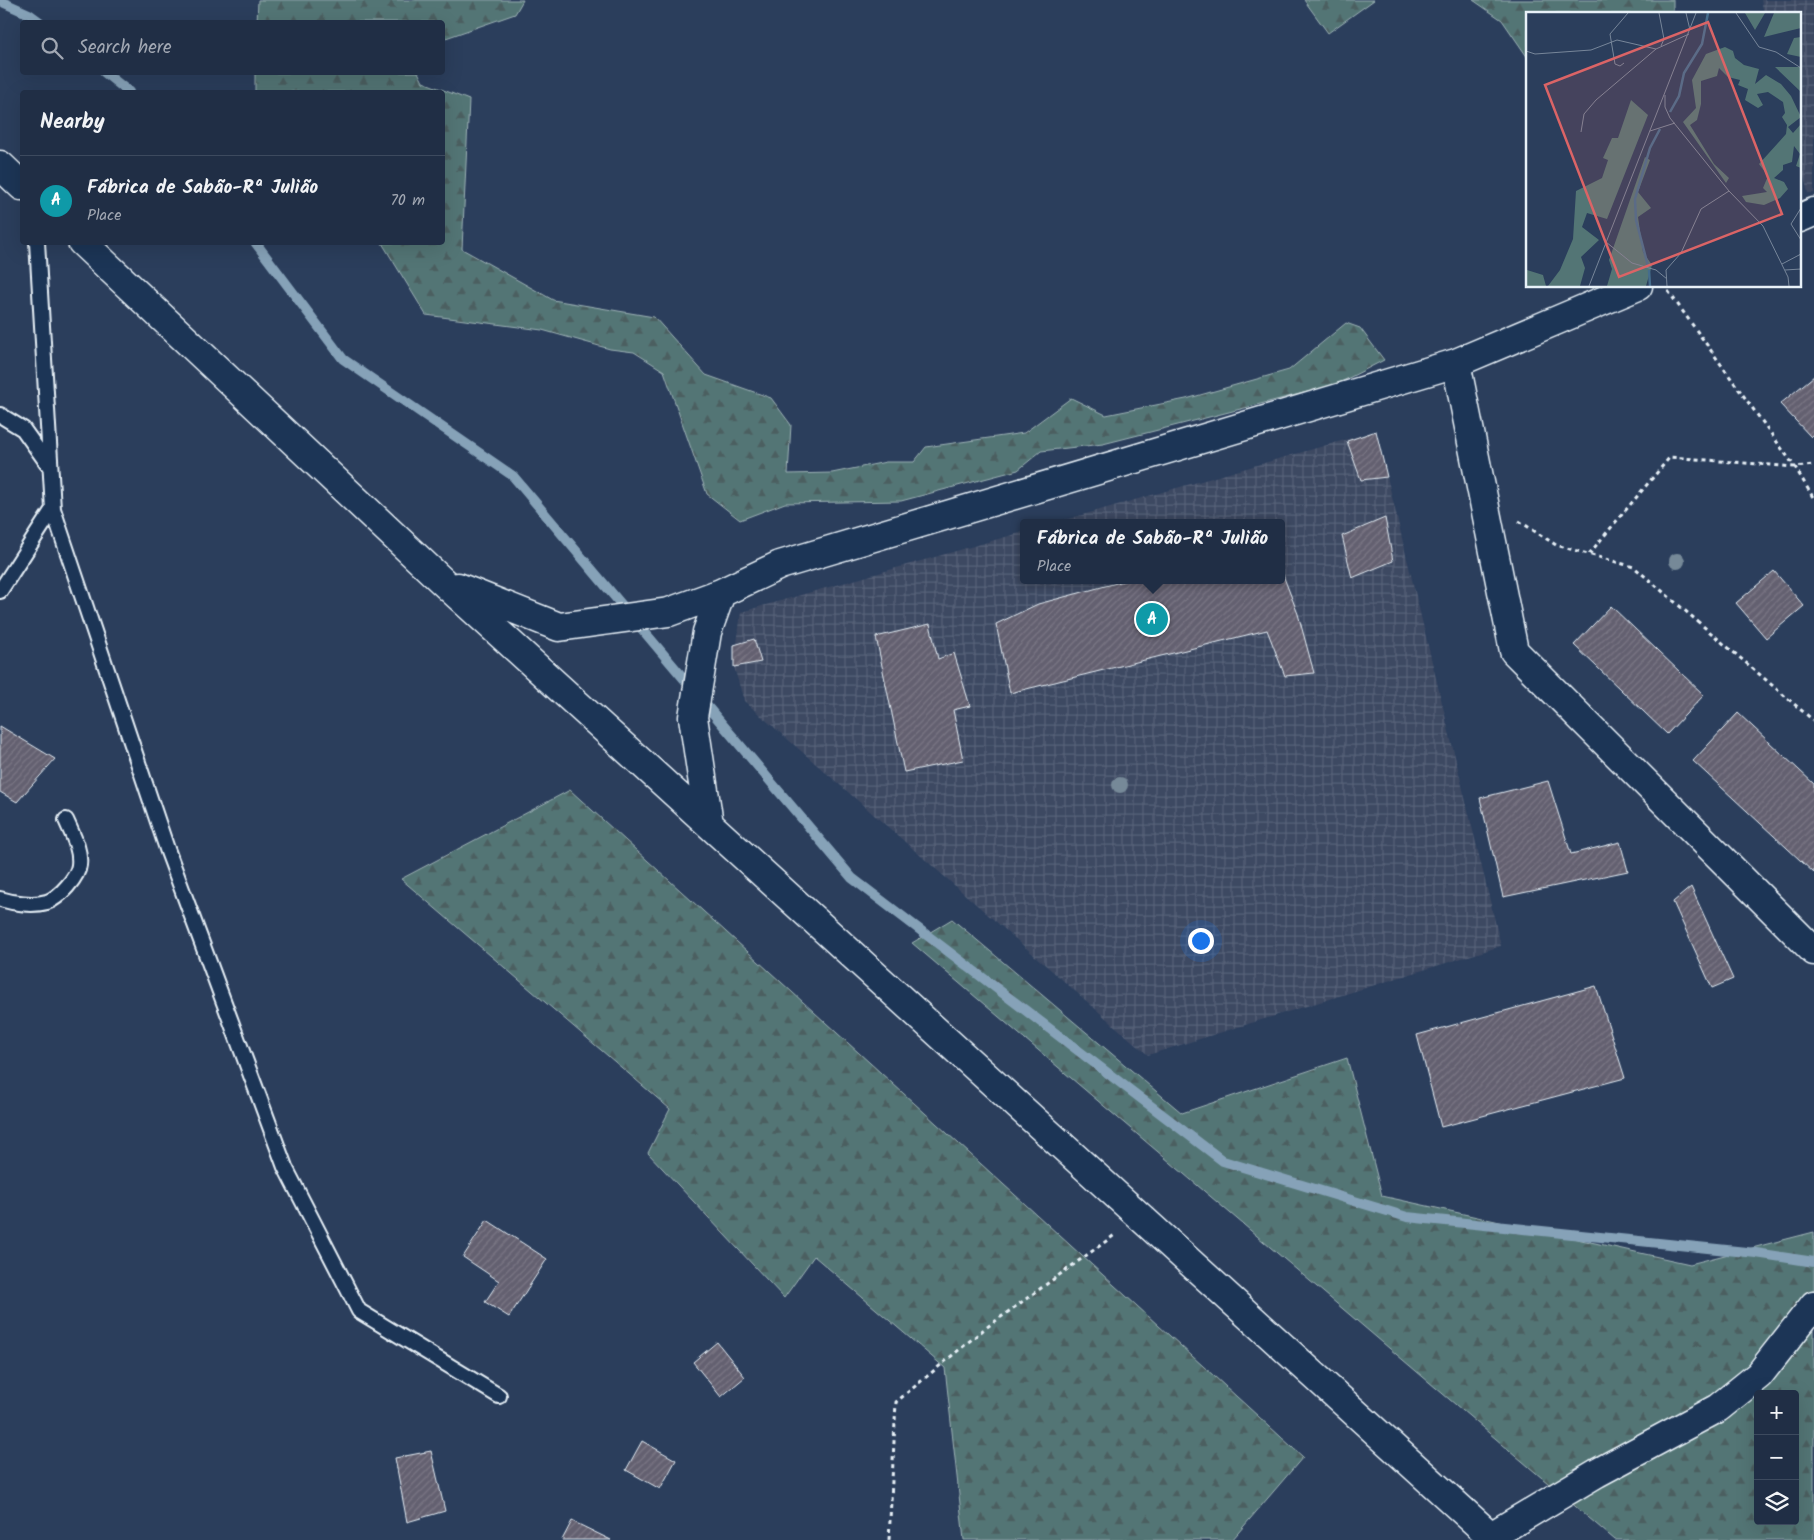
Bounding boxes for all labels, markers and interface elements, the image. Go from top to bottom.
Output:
inset map [1526,12,1802,288]
search box [20,20,445,75]
text: Search here [78,33,172,63]
icon: search [38,34,66,62]
text: Nearby [40,106,105,139]
text: Fábrica de Sabão-Rª Julião [87,173,318,203]
text: A [51,188,61,213]
text: 70 m [390,188,425,213]
text: Place [87,203,121,228]
popup [1020,519,1285,584]
text: Fábrica de Sabão-Rª Julião [1037,524,1268,554]
text: Place [1037,554,1071,579]
pin: A [1136,600,1168,638]
your location [1188,928,1214,954]
map controls [1754,1390,1799,1525]
button: + [1754,1390,1799,1435]
button: − [1754,1435,1799,1480]
button: layers [1754,1480,1799,1525]

